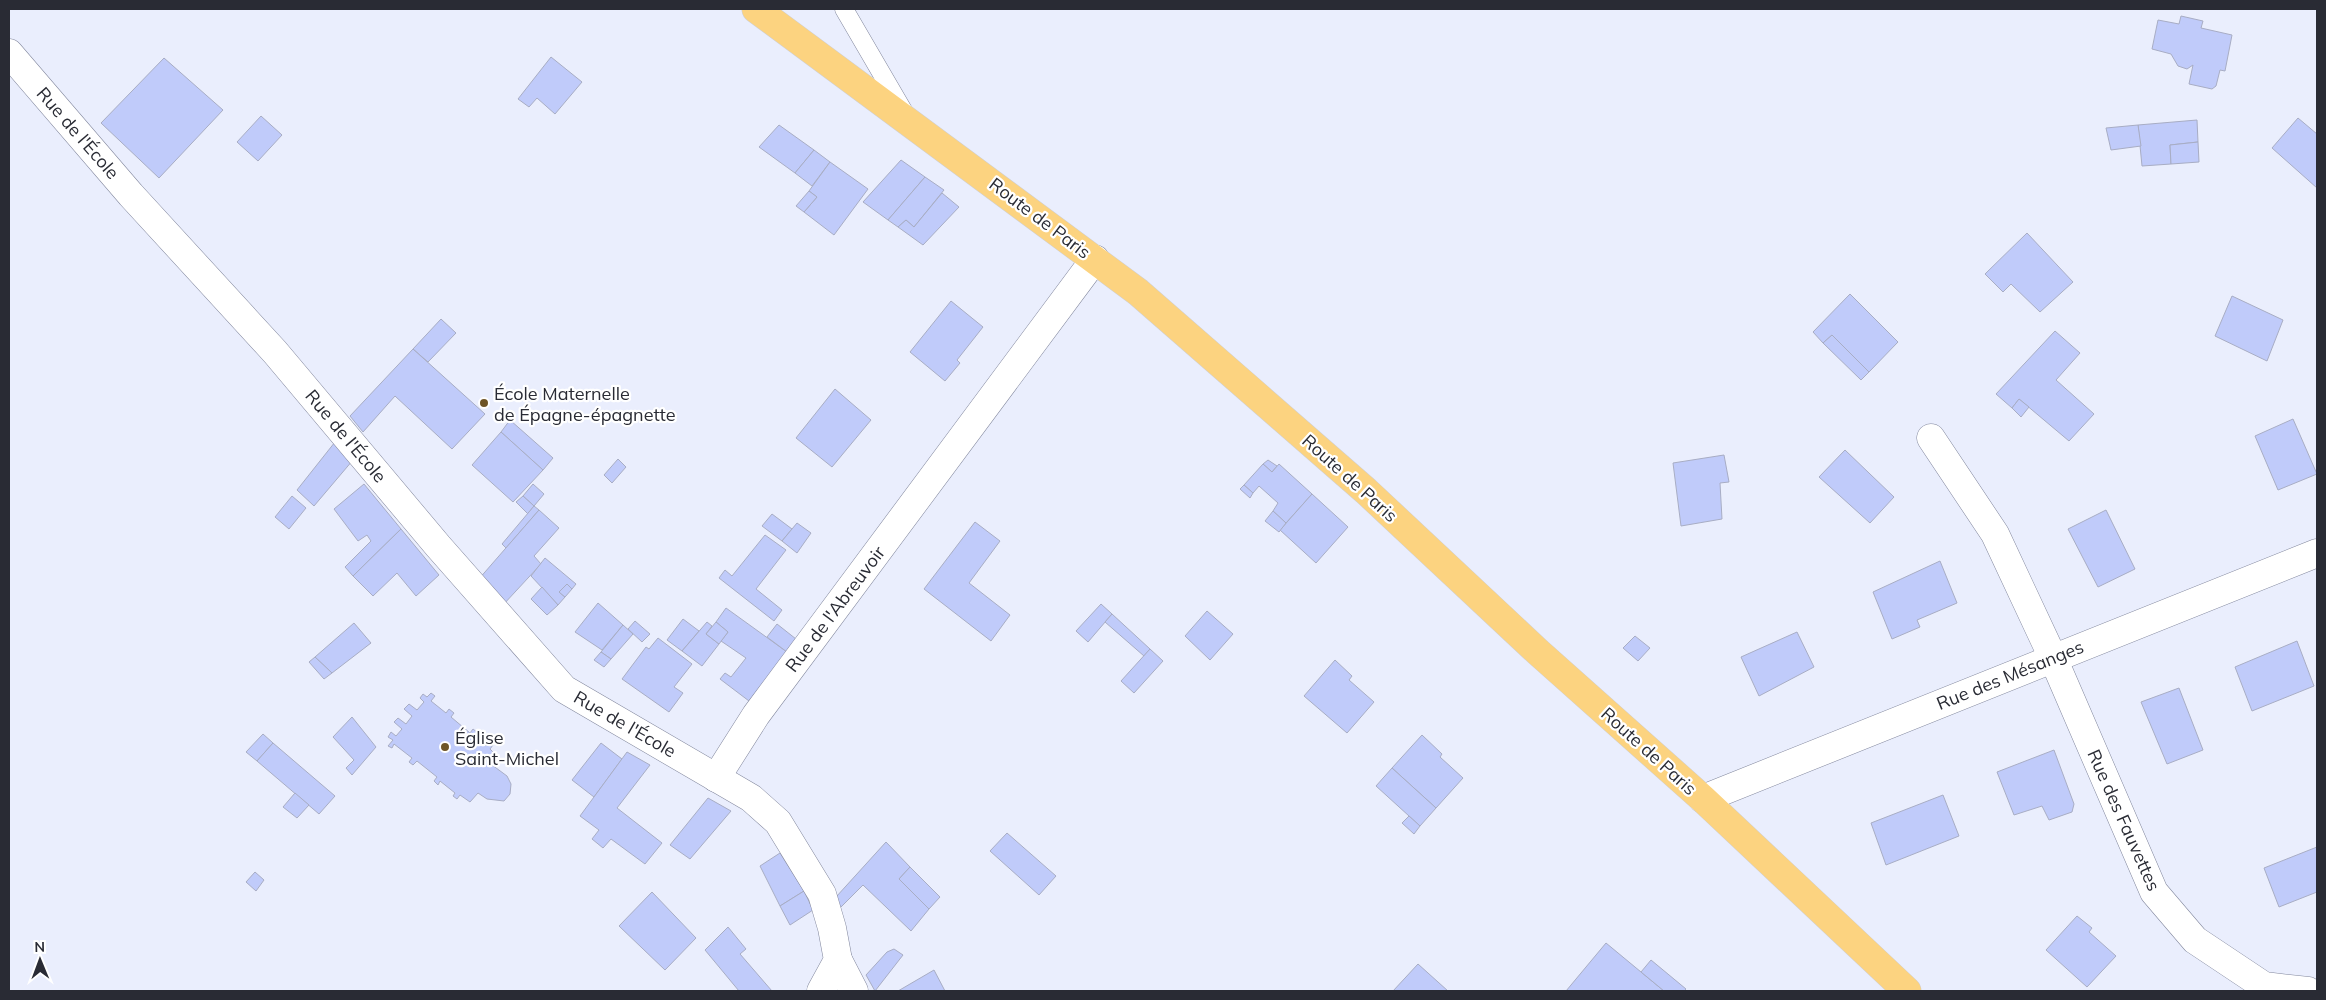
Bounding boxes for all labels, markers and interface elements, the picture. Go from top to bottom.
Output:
street label: Rue de l'École [32,82,124,184]
street label: Route de Paris [985,172,1095,264]
place label: École Maternelle de Épagne-épagnette [494,382,676,426]
street label: Rue de l'École [300,385,392,487]
marker: École Maternelle de Épagne-épagnette [478,397,490,409]
street label: Route de Paris [1297,429,1403,527]
street label: Rue de l'Abreuvoir [780,541,890,677]
street label: Rue des Mésanges [1933,635,2087,715]
street label: Rue de l'École [570,685,680,763]
street label: Route de Paris [1596,702,1702,800]
place label: Église Saint-Michel [455,726,559,770]
marker: Église Saint-Michel [439,741,451,753]
street label: Rue des Fauvettes [2082,746,2166,894]
north arrow [15,935,65,985]
text: N [34,938,45,956]

